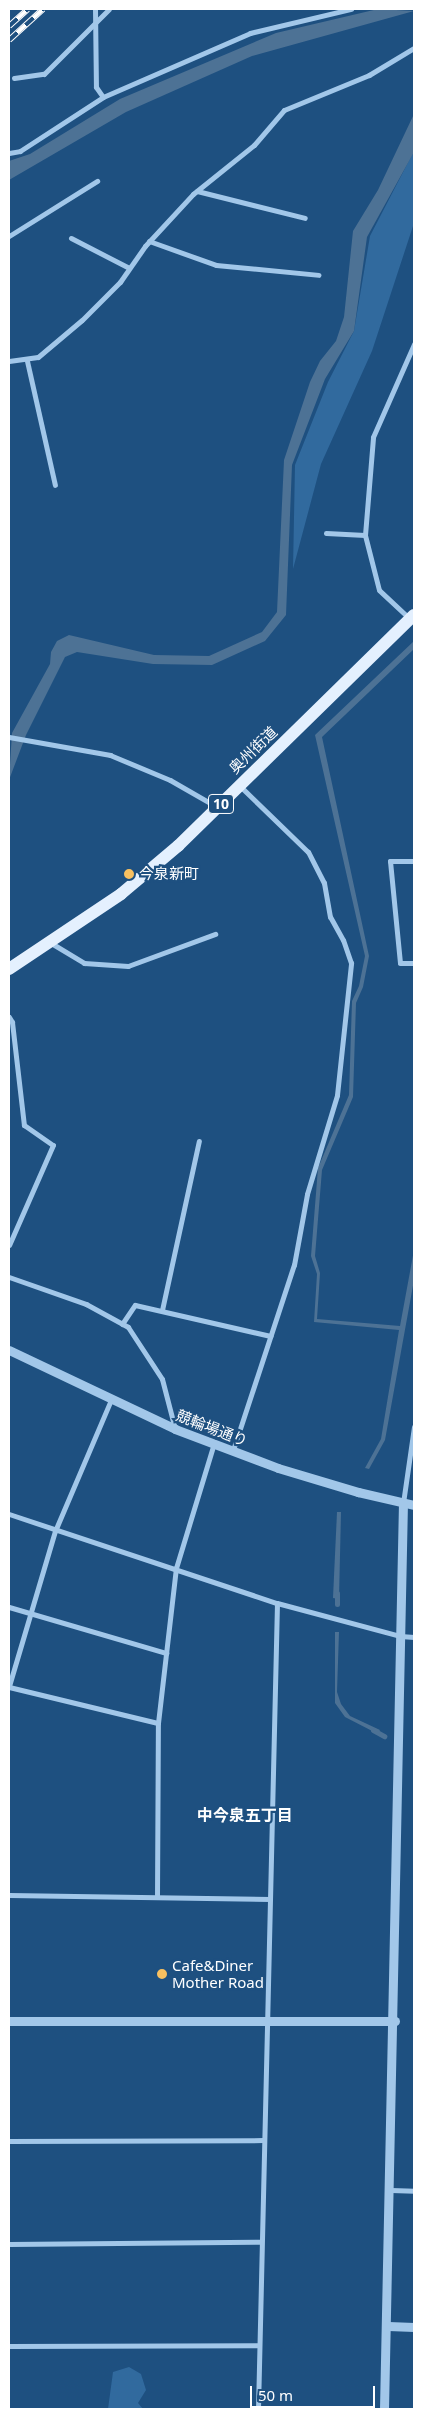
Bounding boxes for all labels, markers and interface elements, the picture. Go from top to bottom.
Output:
street label: 奥州街道 [225,723,281,777]
road number: 10 [207,792,235,816]
place label: 今泉新町 [139,865,199,883]
marker: 今泉新町 [123,868,135,880]
street label: 競輪場通り [174,1406,250,1450]
district label: 中今泉五丁目 [197,1805,293,1825]
place label: Cafe&Diner Mother Road [172,1956,264,1991]
marker: Cafe&Diner Mother Road [156,1968,168,1980]
scale bar [253,2376,378,2408]
text: 50 m [258,2385,293,2405]

